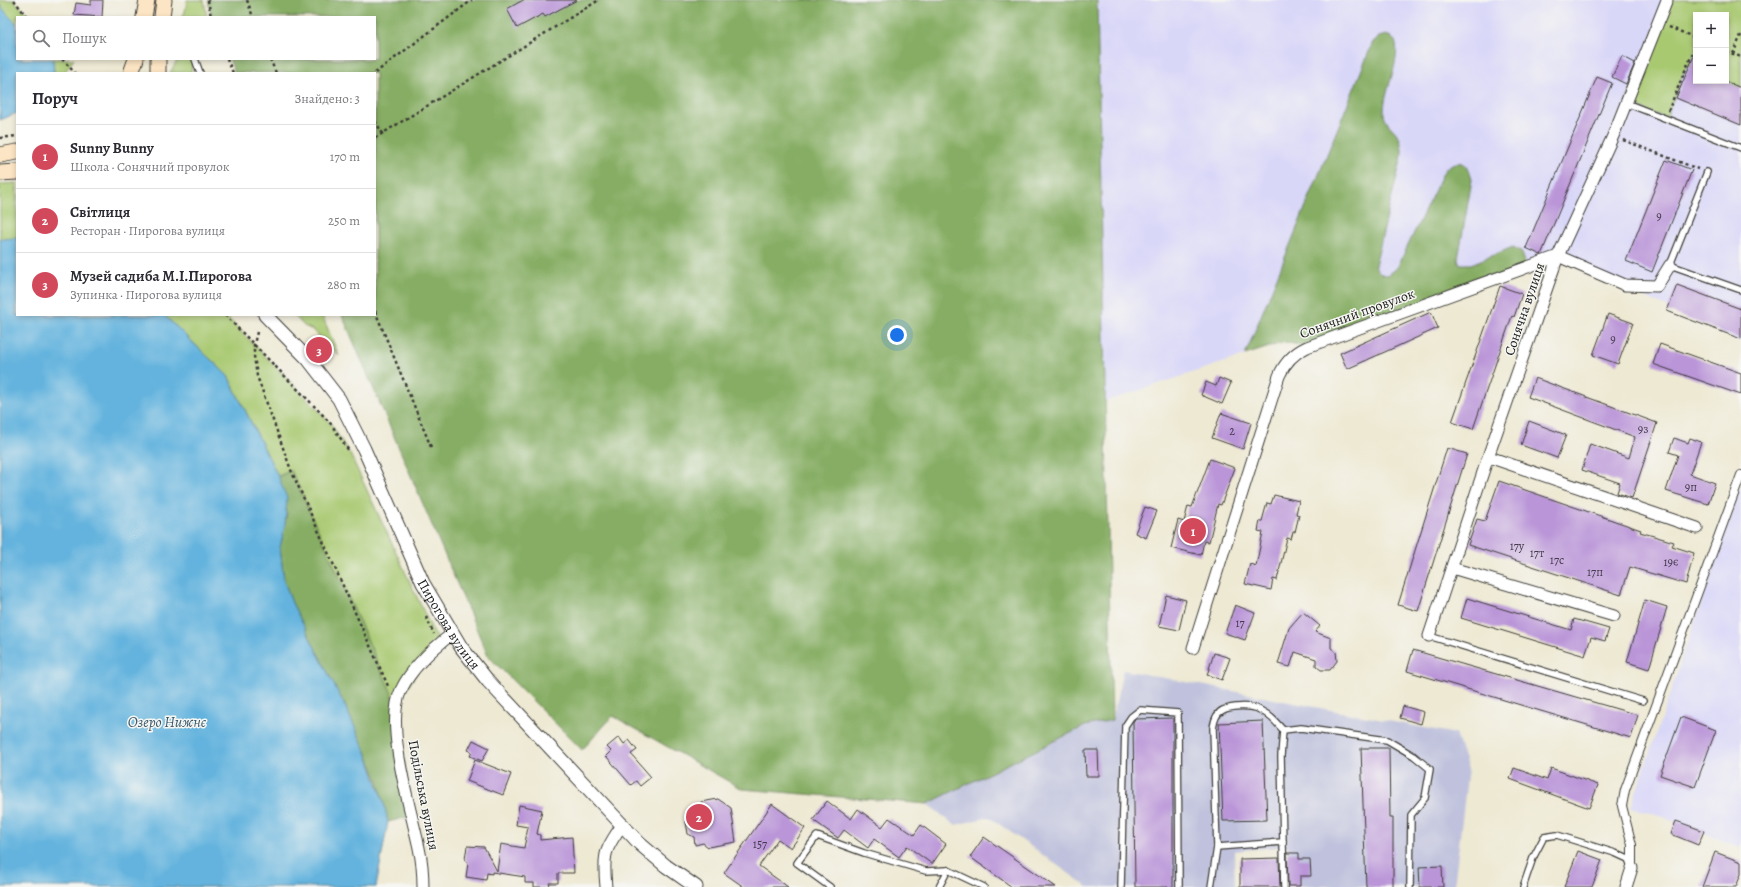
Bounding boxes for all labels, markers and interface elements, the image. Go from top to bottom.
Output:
map controls [1693,12,1729,84]
button: + [1693,12,1729,48]
search box [16,16,376,60]
icon: search [30,27,52,49]
text: Пошук [62,28,107,48]
button: − [1693,48,1729,84]
text: Поруч [32,87,78,110]
text: Знайдено: 3 [295,90,360,107]
text: Sunny Bunny [70,138,154,158]
text: 1 [43,148,47,165]
text: 170 m [330,148,360,165]
text: Школа · Сонячний провулок [70,158,230,175]
text: Світлиця [70,202,130,222]
house number: 9 [1656,208,1662,224]
text: 2 [42,212,48,229]
text: 250 m [328,212,360,229]
text: Ресторан · Пирогова вулиця [70,222,225,239]
street label: Сонячна вулиця [1500,260,1549,358]
text: Музей садиба М.І.Пирогова [70,266,252,286]
text: 3 [42,276,48,293]
text: 280 m [327,276,360,293]
street label: Сонячний провулок [1297,284,1417,343]
text: Зупинка · Пирогова вулиця [70,286,222,303]
your location [887,325,907,345]
house number: 9 [1610,331,1616,347]
pin: 3 [306,335,332,365]
house number: 9з [1638,421,1648,437]
house number: 2 [1229,423,1235,439]
house number: 9п [1685,479,1697,495]
pin: 1 [1180,516,1206,546]
house number: 17у [1510,538,1525,554]
house number: 17т [1530,545,1545,561]
house number: 17с [1550,552,1564,568]
house number: 19є [1663,554,1679,570]
house number: 17п [1587,564,1603,580]
street label: Пирогова вулиця [413,575,484,674]
house number: 17 [1235,615,1246,631]
water label: Озеро Нижнє [128,712,207,732]
street label: Подільська вулиця [404,738,444,852]
pin: 2 [686,802,712,832]
house number: 157 [753,836,768,852]

